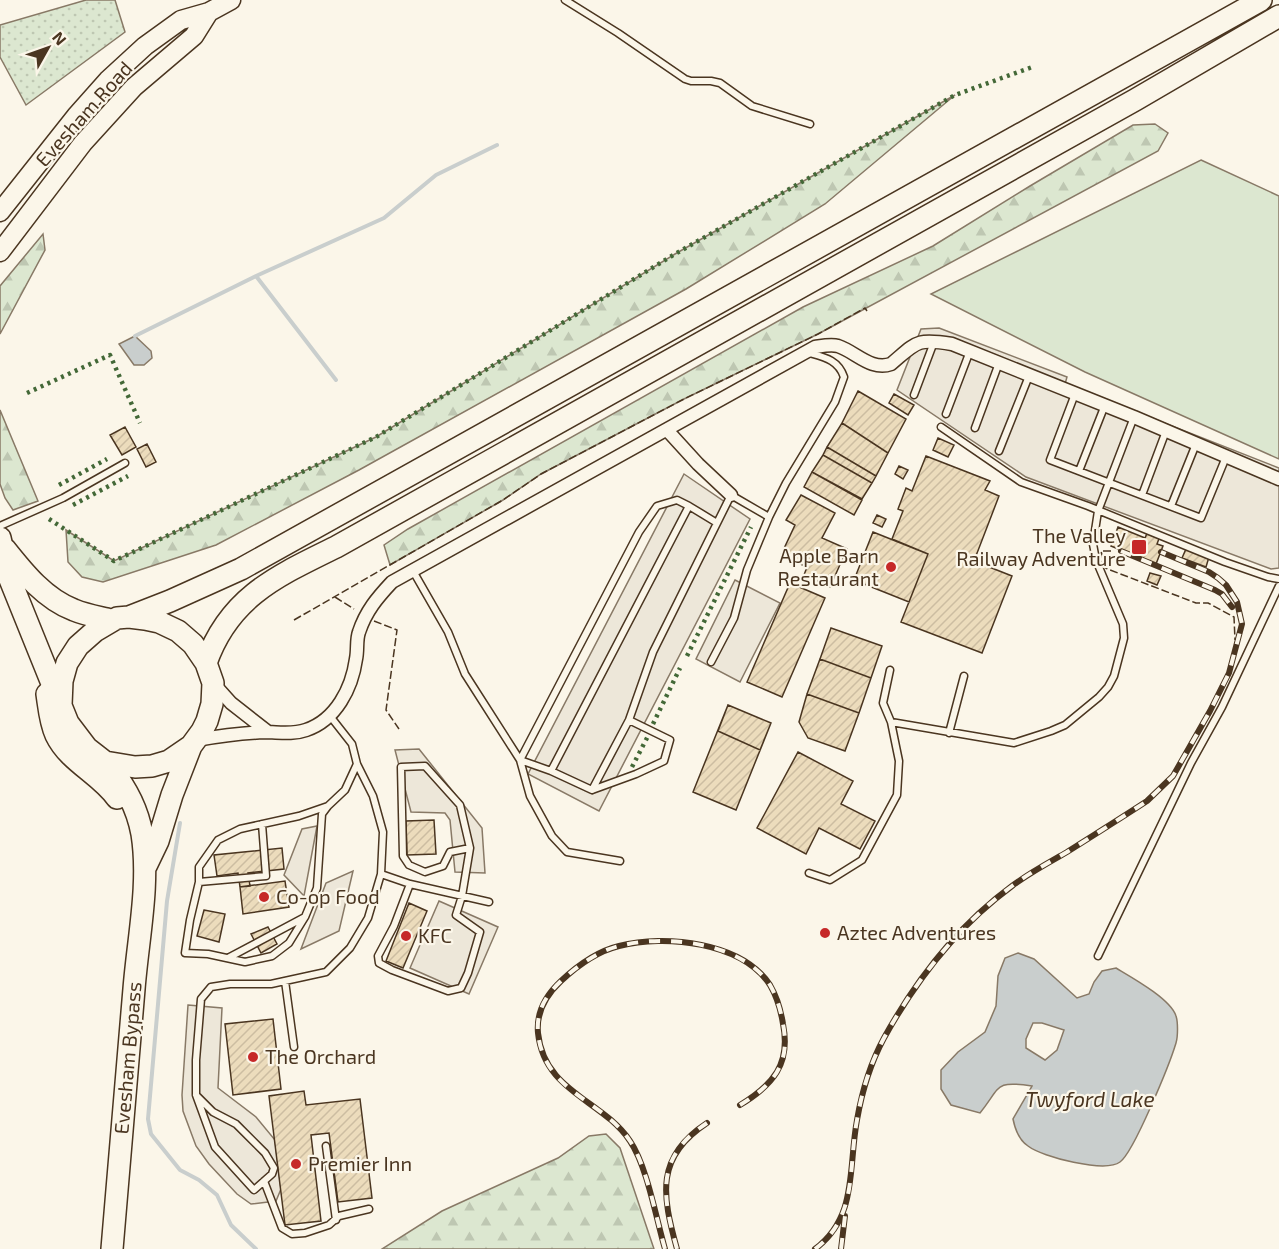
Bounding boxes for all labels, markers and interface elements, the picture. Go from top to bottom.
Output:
north arrow [18,18,78,78]
text: N [49,28,71,49]
street label: Evesham Road [30,56,137,171]
place label: The Valley Railway Adventure [956,523,1126,570]
marker: The Valley Railway Adventure [1130,538,1148,556]
place label: Apple Barn Restaurant [778,543,879,590]
marker: Apple Barn Restaurant [884,560,898,574]
place label: Co-op Food [276,884,380,908]
marker: Co-op Food [257,890,271,904]
place label: Aztec Adventures [837,920,996,944]
place label: KFC [418,923,452,947]
marker: Aztec Adventures [818,926,832,940]
marker: KFC [399,929,413,943]
street label: Evesham Bypass [108,981,146,1135]
place label: The Orchard [265,1044,376,1068]
marker: The Orchard [246,1050,260,1064]
water label: Twyford Lake [1025,1086,1155,1112]
place label: Premier Inn [308,1151,412,1175]
marker: Premier Inn [289,1157,303,1171]

